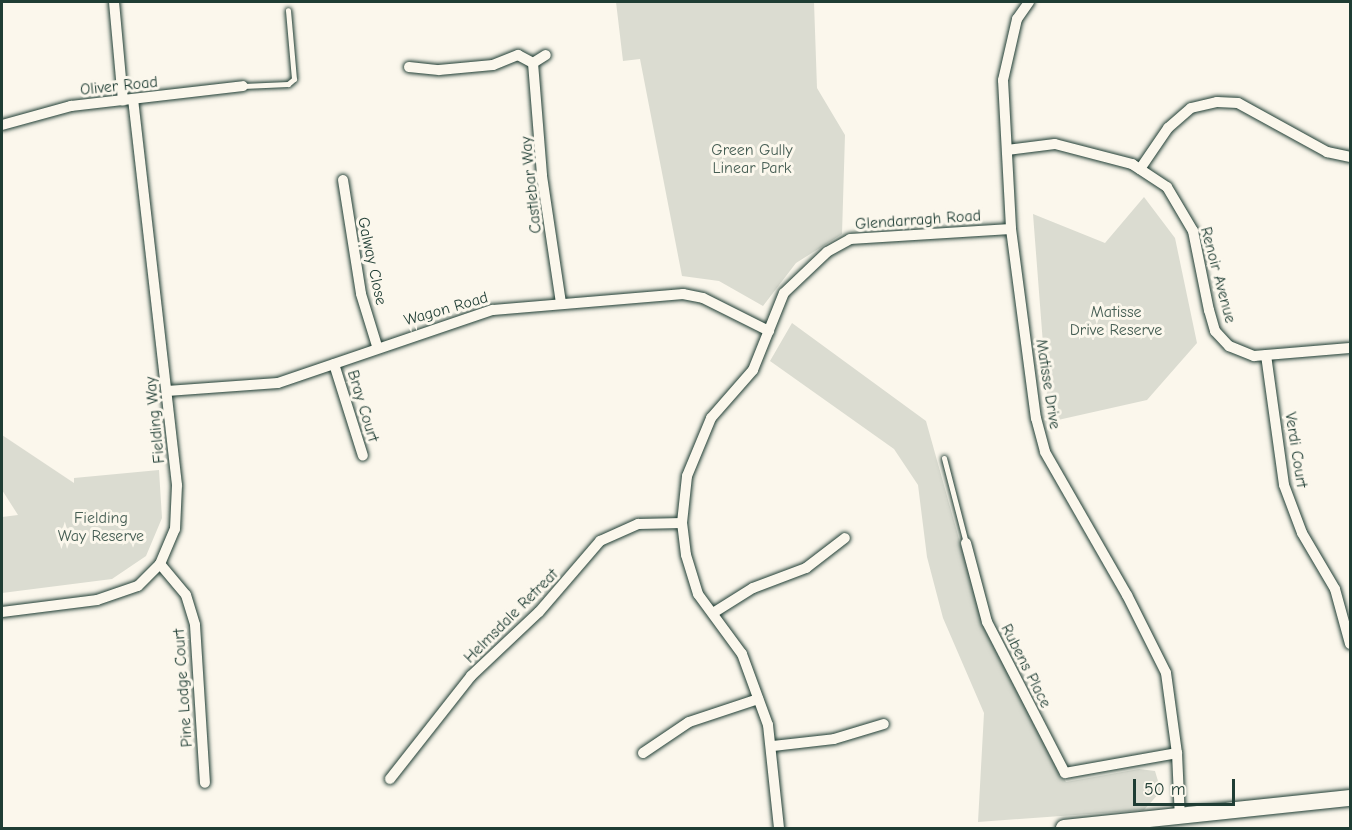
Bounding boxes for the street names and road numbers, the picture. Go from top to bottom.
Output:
street label: Oliver Road [79,72,159,100]
street label: Castlebar Way [516,135,546,235]
street label: Glendarragh Road [854,206,982,234]
street label: Galway Close [353,215,391,307]
street label: Renoir Avenue [1196,225,1240,325]
street label: Wagon Road [402,288,490,330]
street label: Matisse Drive [1031,338,1065,430]
street label: Bray Court [343,368,383,444]
street label: Fielding Way [141,376,169,464]
street label: Verdi Court [1281,411,1311,489]
street label: Helmsdale Retreat [460,565,562,667]
street label: Rubens Place [997,621,1055,711]
street label: Pine Lodge Court [169,628,197,748]

